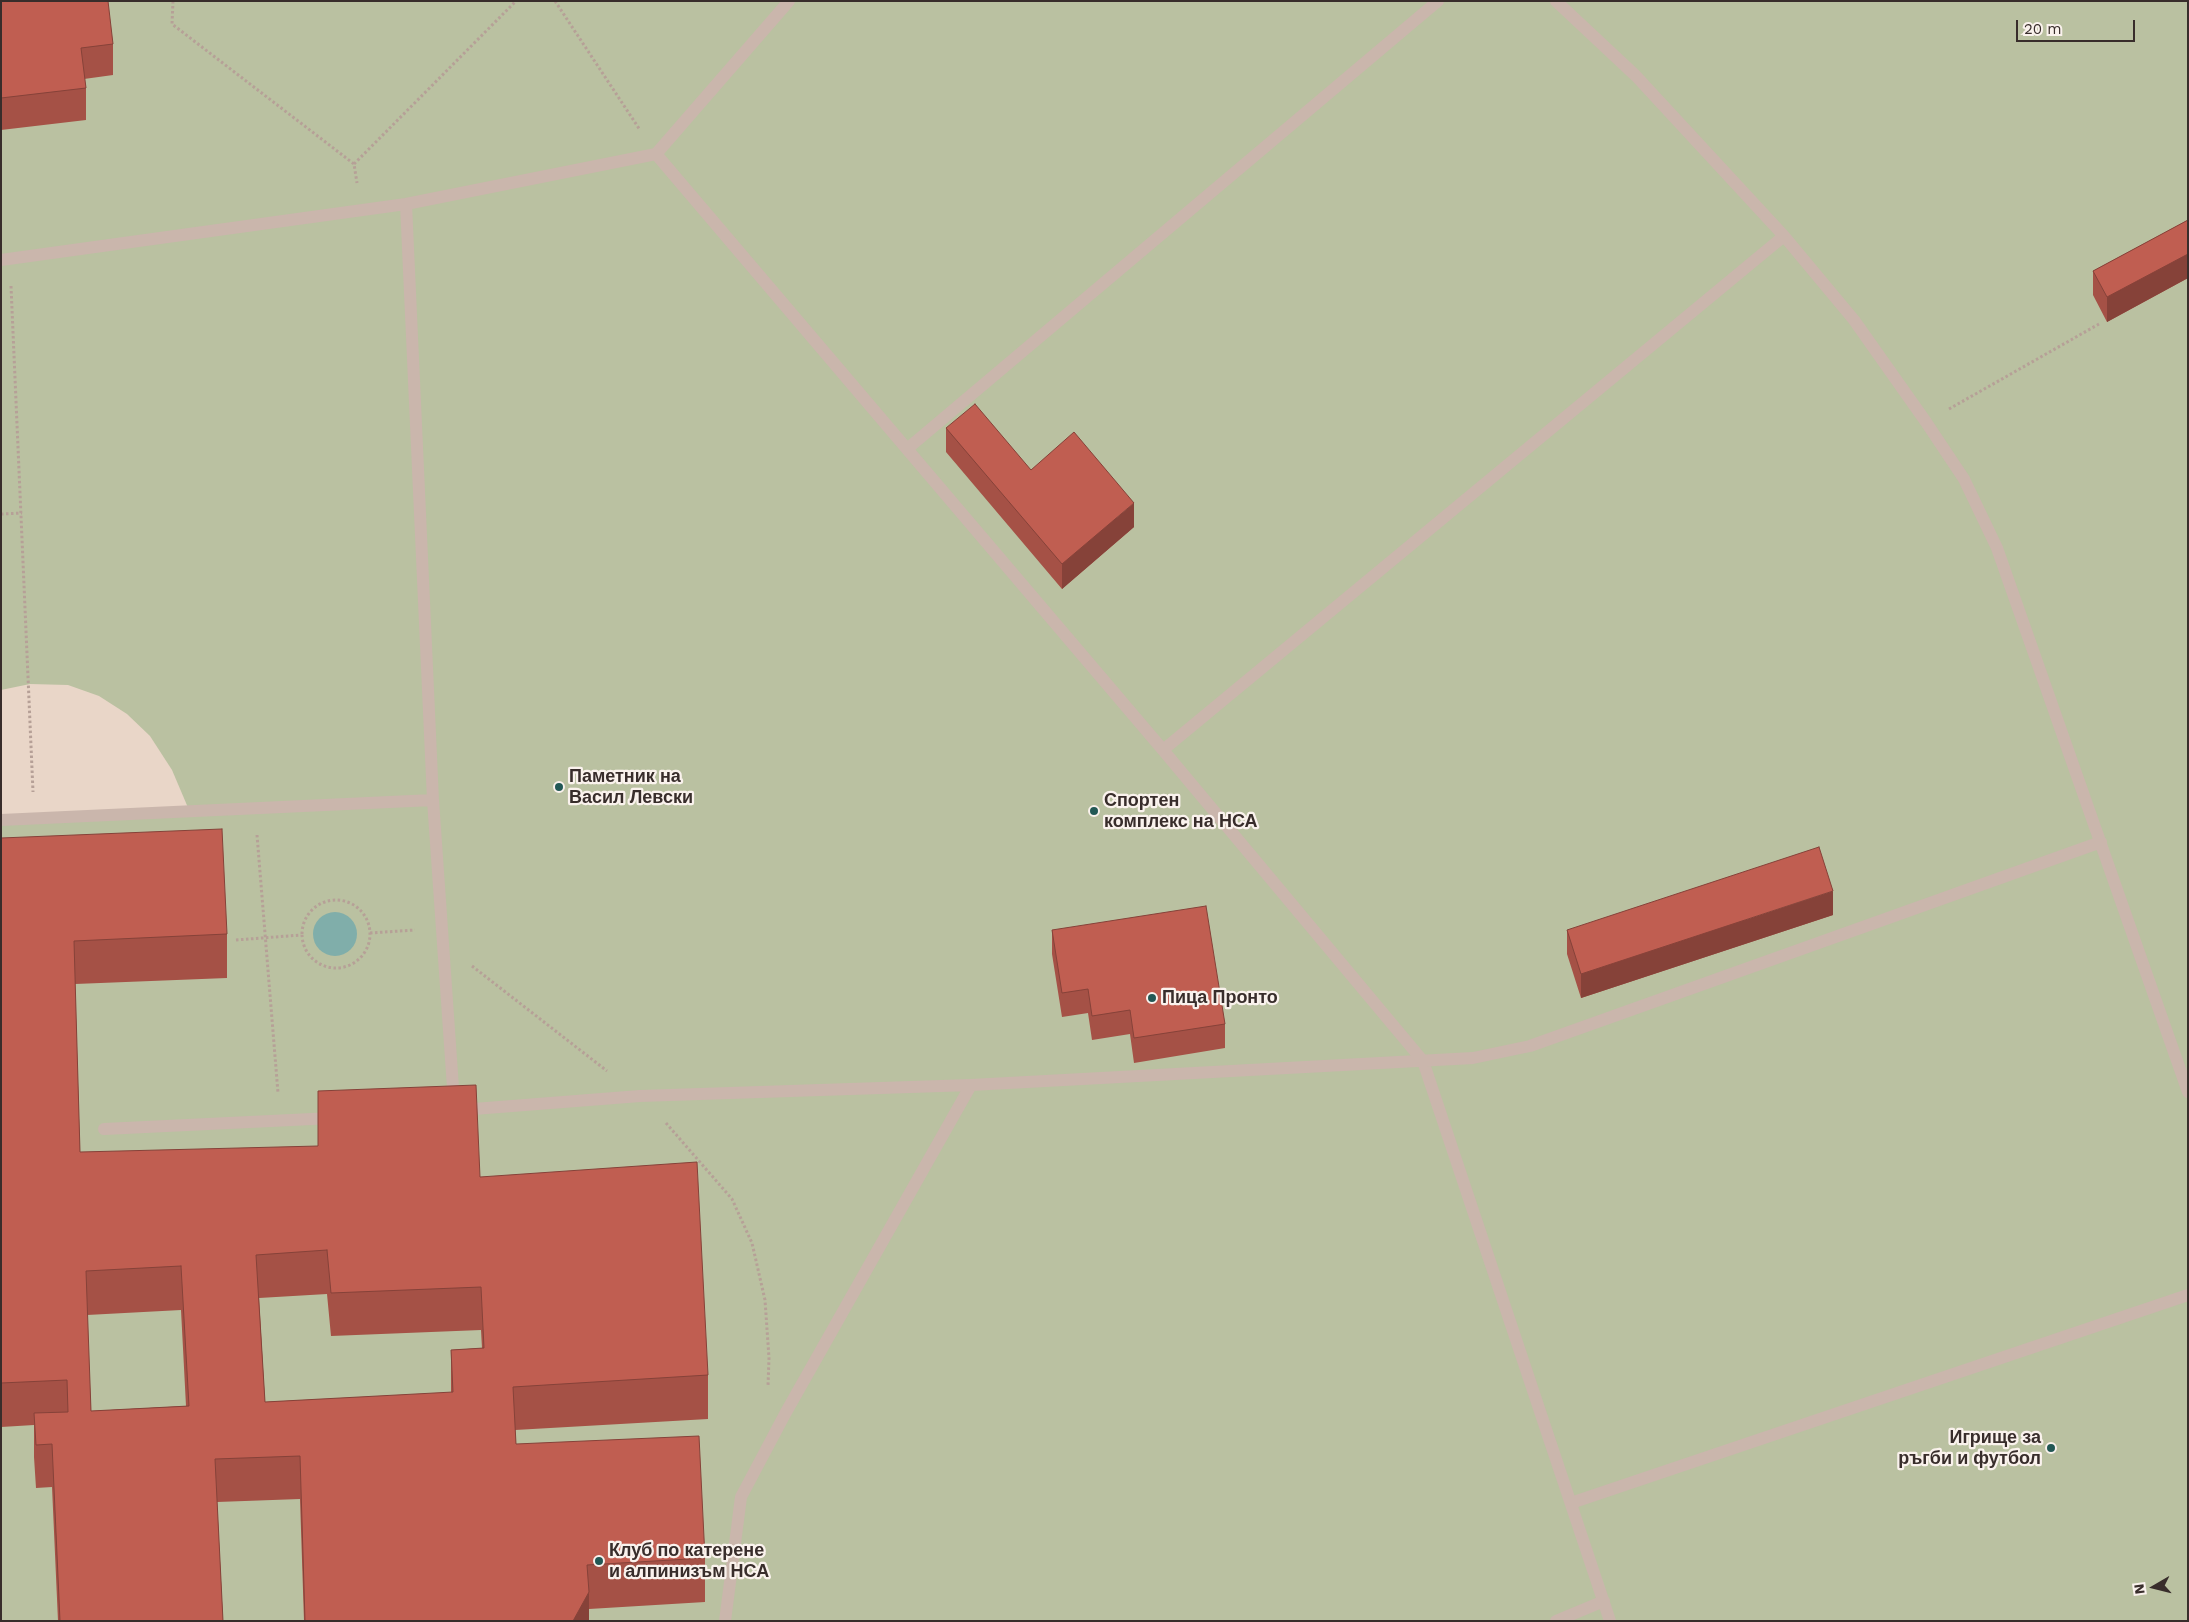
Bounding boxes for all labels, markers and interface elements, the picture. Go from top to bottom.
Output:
scale bar [2019,10,2138,42]
text: 20 m [2024,20,2062,38]
place label: Паметник на Васил Левски [569,766,693,809]
marker: Паметник на Васил Левски [553,781,565,793]
place label: Спортен комплекс на НСА [1104,790,1257,832]
marker: Спортен комплекс на НСА [1088,805,1100,817]
place label: Пица Пронто [1162,987,1278,1009]
marker: Пица Пронто [1146,992,1158,1004]
place label: Игрище за ръгби и футбол [1898,1427,2041,1470]
marker: Игрище за ръгби и футбол [2045,1442,2057,1454]
place label: Клуб по катерене и алпинизъм НСА [609,1540,769,1582]
marker: Клуб по катерене и алпинизъм НСА [593,1555,605,1567]
north arrow [2129,1562,2179,1612]
text: N [2131,1583,2148,1595]

